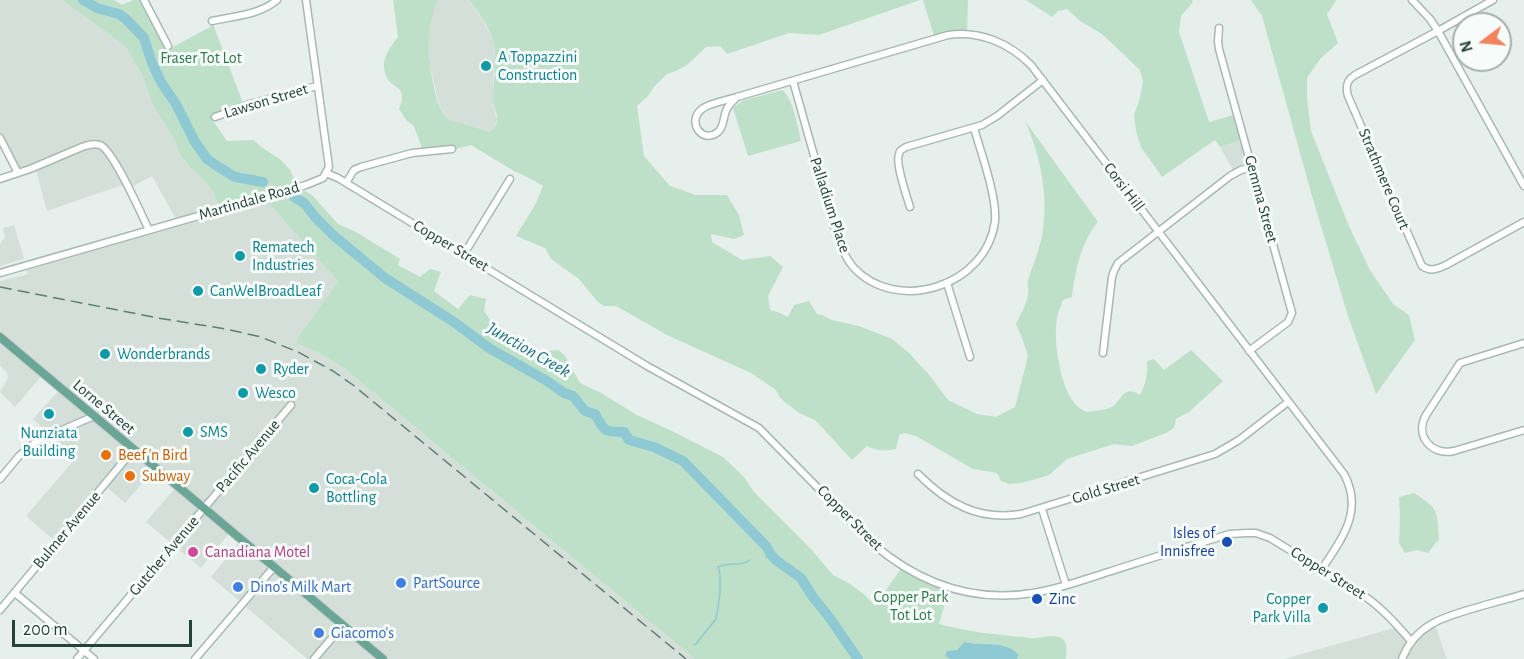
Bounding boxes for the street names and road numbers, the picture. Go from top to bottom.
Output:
street label: Lawson Street [222,79,310,123]
street label: Strathmere Court [1354,126,1414,232]
street label: Gemma Street [1240,153,1282,245]
street label: Palladium Place [806,155,854,255]
street label: Corsi Hill [1099,159,1149,215]
street label: Martindale Road [197,177,301,225]
street label: Copper Street [410,216,492,276]
street label: Lorne Street [69,375,139,439]
street label: Pacific Avenue [212,415,284,497]
street label: Gold Street [1070,470,1142,508]
street label: Copper Street [813,481,887,555]
street label: Bulmer Avenue [29,487,105,573]
street label: Gutcher Avenue [125,512,203,600]
street label: Copper Street [1287,542,1369,604]

